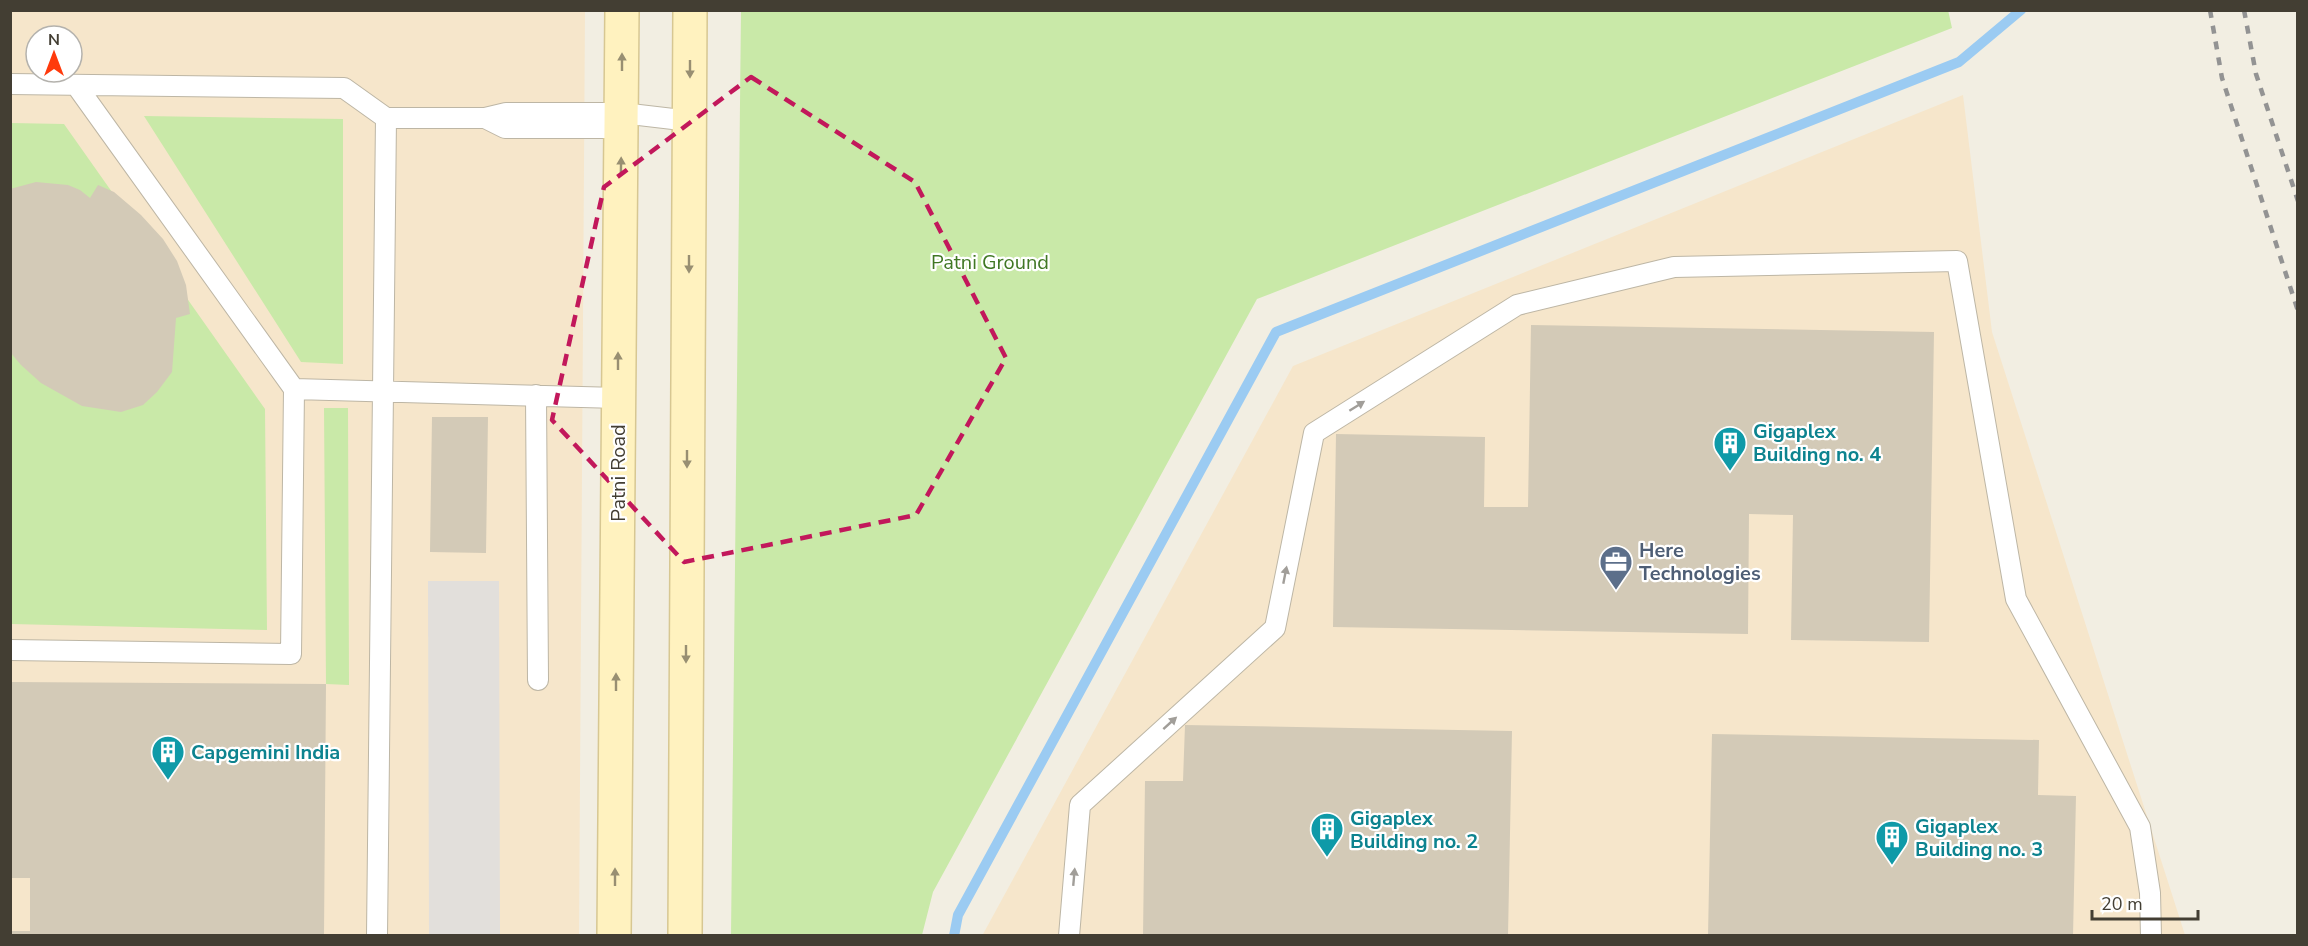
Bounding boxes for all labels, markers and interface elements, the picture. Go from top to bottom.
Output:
north arrow [24,24,84,84]
text: N [48,29,60,51]
one-way arrow [617,52,627,71]
one-way arrow [685,59,695,78]
one-way arrow [616,157,626,176]
park label: Patni Ground [931,249,1049,276]
one-way arrow [684,254,694,273]
one-way arrow [613,352,623,371]
one-way arrow [1348,401,1365,412]
place label: Gigaplex Building no. 4 [1753,418,1881,468]
street label: Patni Road [605,424,632,522]
building icon: Gigaplex Building no. 4 [1712,425,1748,472]
one-way arrow [682,449,692,468]
place label: Here Technologies [1639,537,1761,587]
office icon: Here Technologies [1598,544,1634,591]
one-way arrow [1281,566,1291,584]
one-way arrow [681,644,691,663]
one-way arrow [611,673,621,692]
one-way arrow [1163,716,1178,730]
building icon: Capgemini India [150,734,186,781]
place label: Capgemini India [191,739,340,766]
place label: Gigaplex Building no. 2 [1350,805,1478,855]
building icon: Gigaplex Building no. 2 [1309,811,1345,858]
place label: Gigaplex Building no. 3 [1915,813,2043,863]
building icon: Gigaplex Building no. 3 [1874,819,1910,866]
one-way arrow [610,868,620,887]
one-way arrow [1069,868,1078,887]
scale bar [2092,883,2198,921]
text: 20 m [2101,892,2143,916]

